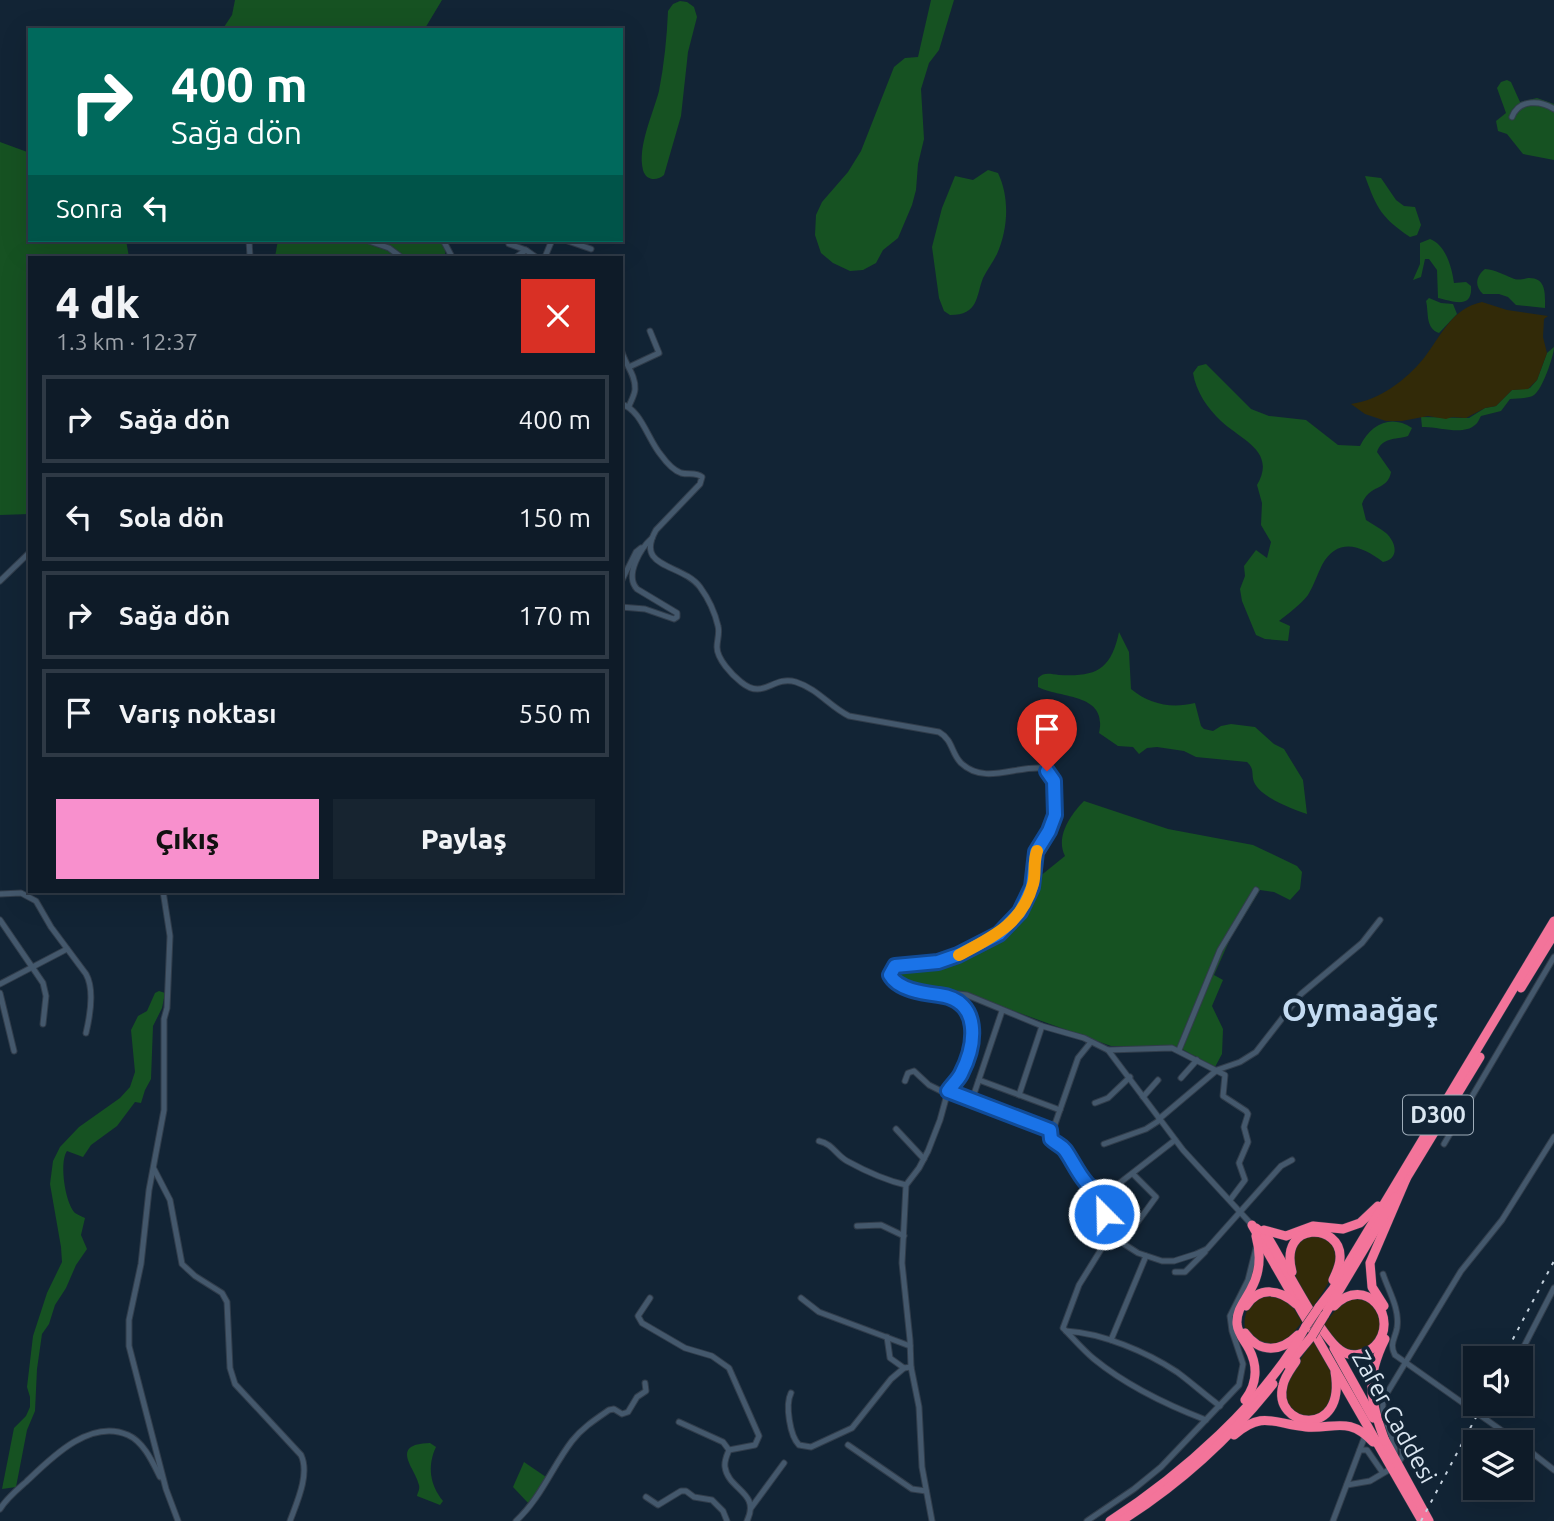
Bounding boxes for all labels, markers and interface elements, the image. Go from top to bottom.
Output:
icon: right [56,56,147,147]
text: 400 m [171,56,308,111]
text: Sağa dön [171,114,302,150]
icon: left [137,189,175,227]
text: Sonra [56,194,123,223]
text: 4 dk [56,279,139,326]
button: close [521,279,595,353]
text: 1.3 km · 12:37 [56,329,198,354]
icon: right [60,400,98,438]
text: Sağa dön [119,405,230,434]
text: 400 m [519,405,591,434]
icon: left [60,498,98,536]
text: Sola dön [119,503,224,532]
text: 150 m [519,503,591,532]
icon: right [60,596,98,634]
text: Sağa dön [119,601,230,630]
text: 170 m [519,601,591,630]
icon: arrive [60,694,98,732]
text: Varış noktası [119,699,276,728]
text: 550 m [519,699,591,728]
pin [1017,699,1077,771]
icon: arrive [1028,710,1066,748]
button: Çıkış [56,799,319,879]
button: Paylaş [333,799,595,879]
district label: Oymaağaç [1282,991,1438,1028]
road number: D300 [1403,1096,1473,1134]
position arrow [1067,1177,1141,1251]
street label: Zafer Caddesi [1347,1346,1442,1488]
map controls [1463,1346,1533,1500]
button: sound [1463,1346,1533,1416]
button: layers [1463,1430,1533,1500]

